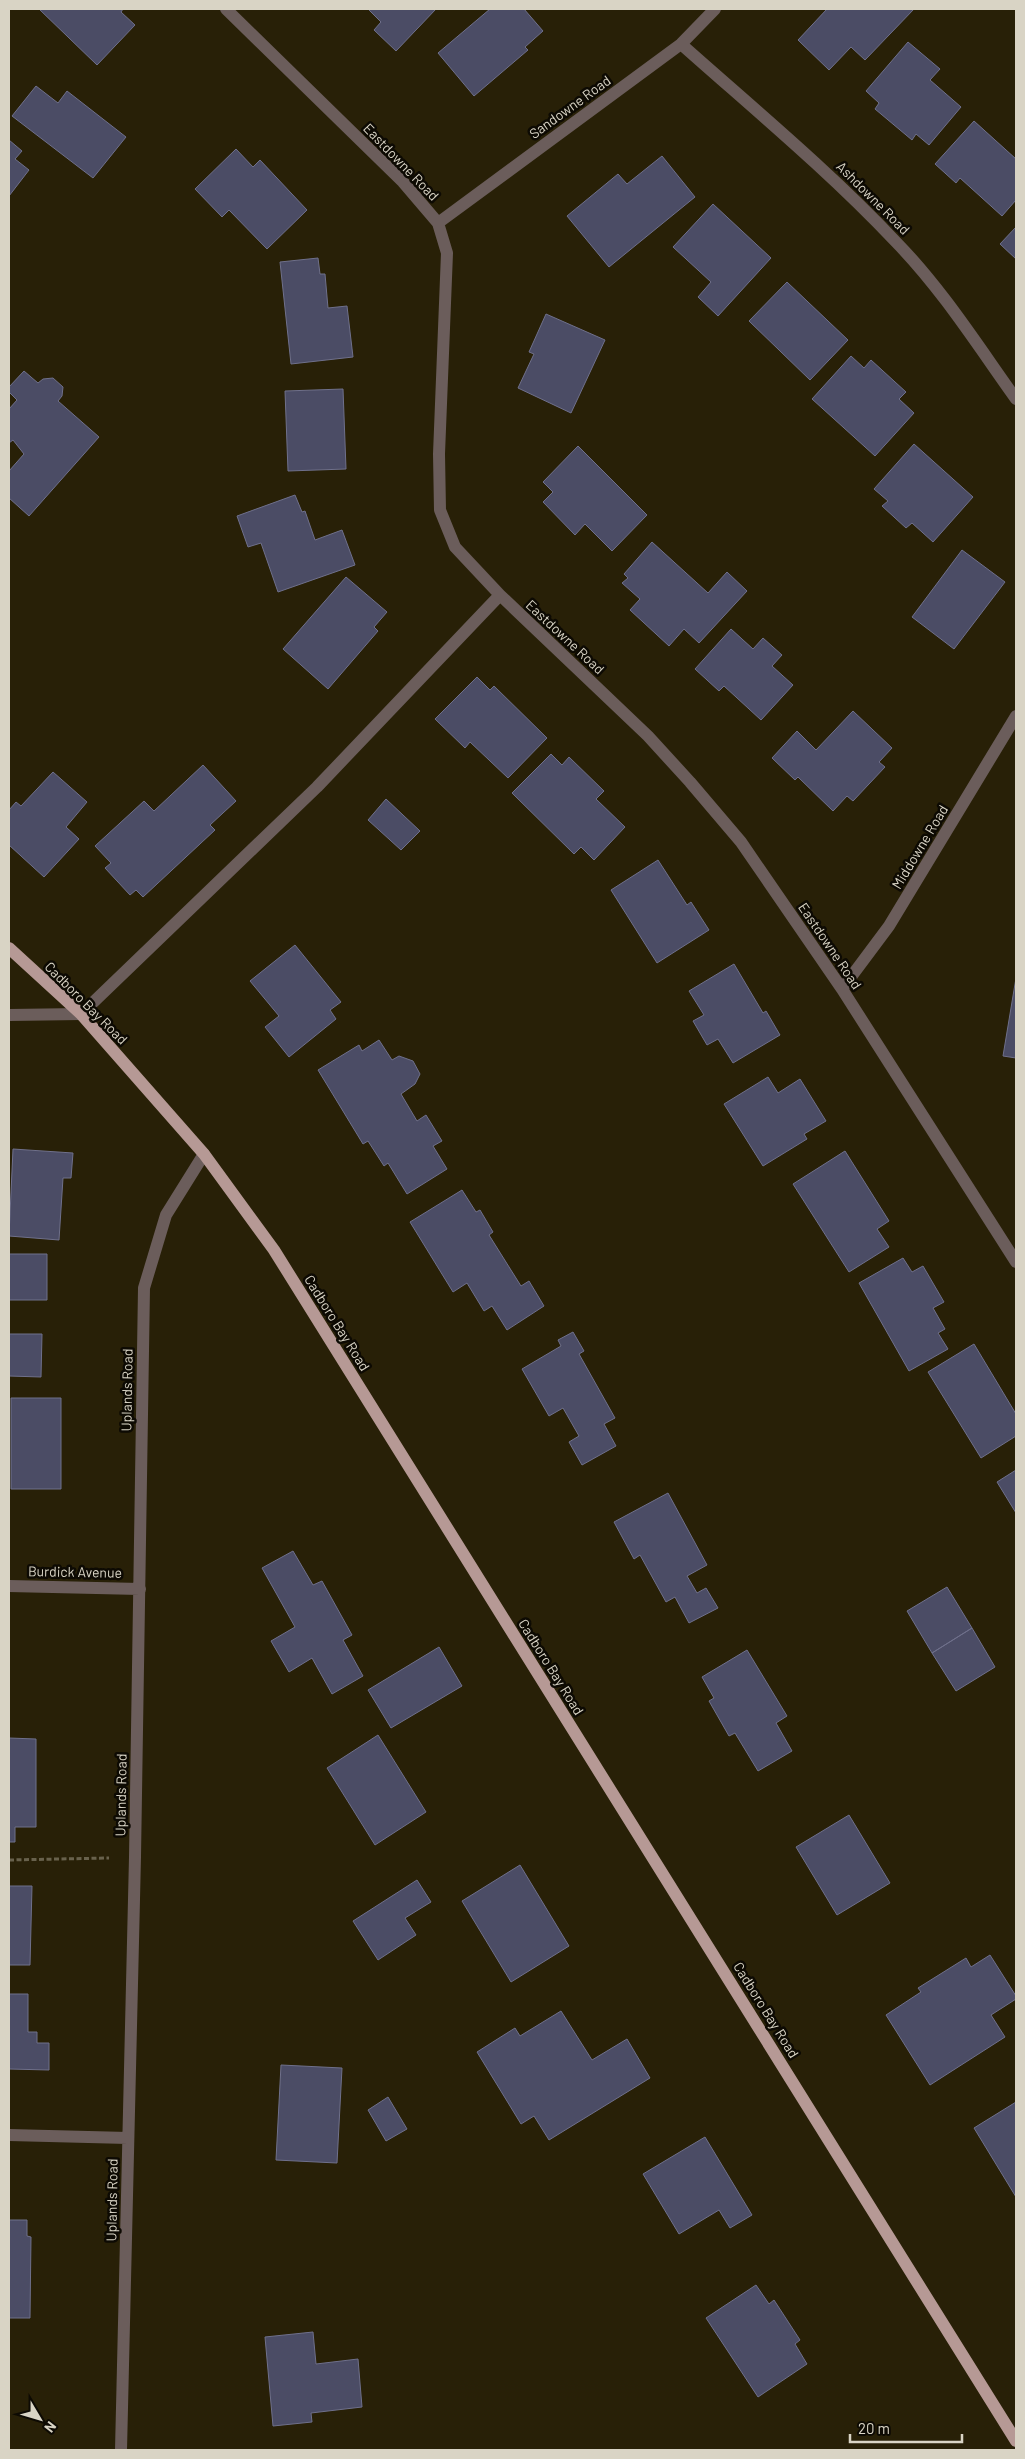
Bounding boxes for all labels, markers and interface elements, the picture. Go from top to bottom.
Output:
street label: Sandowne Road [526,71,614,142]
street label: Eastdowne Road [360,119,443,204]
street label: Ashdowne Road [833,158,913,238]
street label: Eastdowne Road [523,596,608,677]
street label: Middowne Road [888,802,951,892]
street label: Eastdowne Road [795,899,866,992]
street label: Cadboro Bay Road [42,958,131,1047]
street label: Cadboro Bay Road [301,1272,374,1374]
street label: Uplands Road [117,1348,136,1432]
street label: Burdick Avenue [28,1562,122,1581]
street label: Cadboro Bay Road [515,1616,588,1718]
street label: Uplands Road [111,1753,130,1837]
street label: Cadboro Bay Road [730,1959,803,2061]
street label: Uplands Road [102,2158,121,2242]
north arrow [15,2394,65,2444]
scale bar [850,2412,962,2444]
text: N [41,2418,60,2436]
text: 20 m [858,2419,890,2437]

